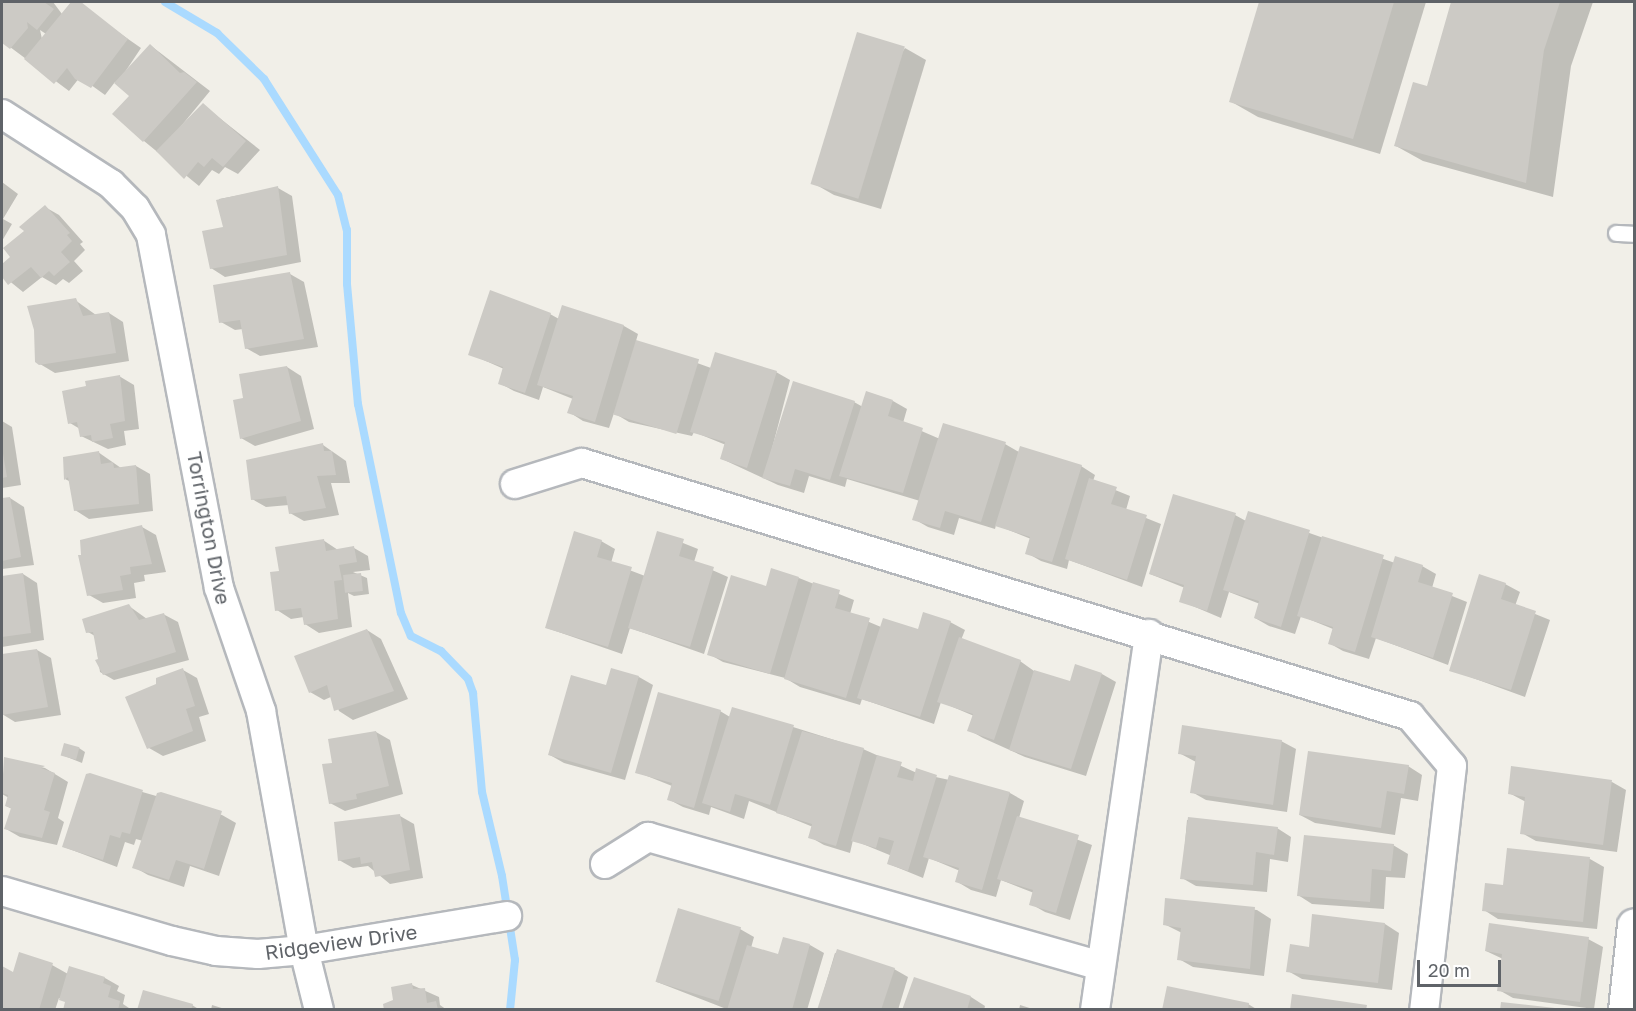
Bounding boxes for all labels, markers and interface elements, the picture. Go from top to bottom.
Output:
street label: Torrington Drive [182,450,236,606]
street label: Ridgeview Drive [263,919,419,965]
scale bar [1420,948,1504,986]
text: 20 m [1428,959,1470,981]

